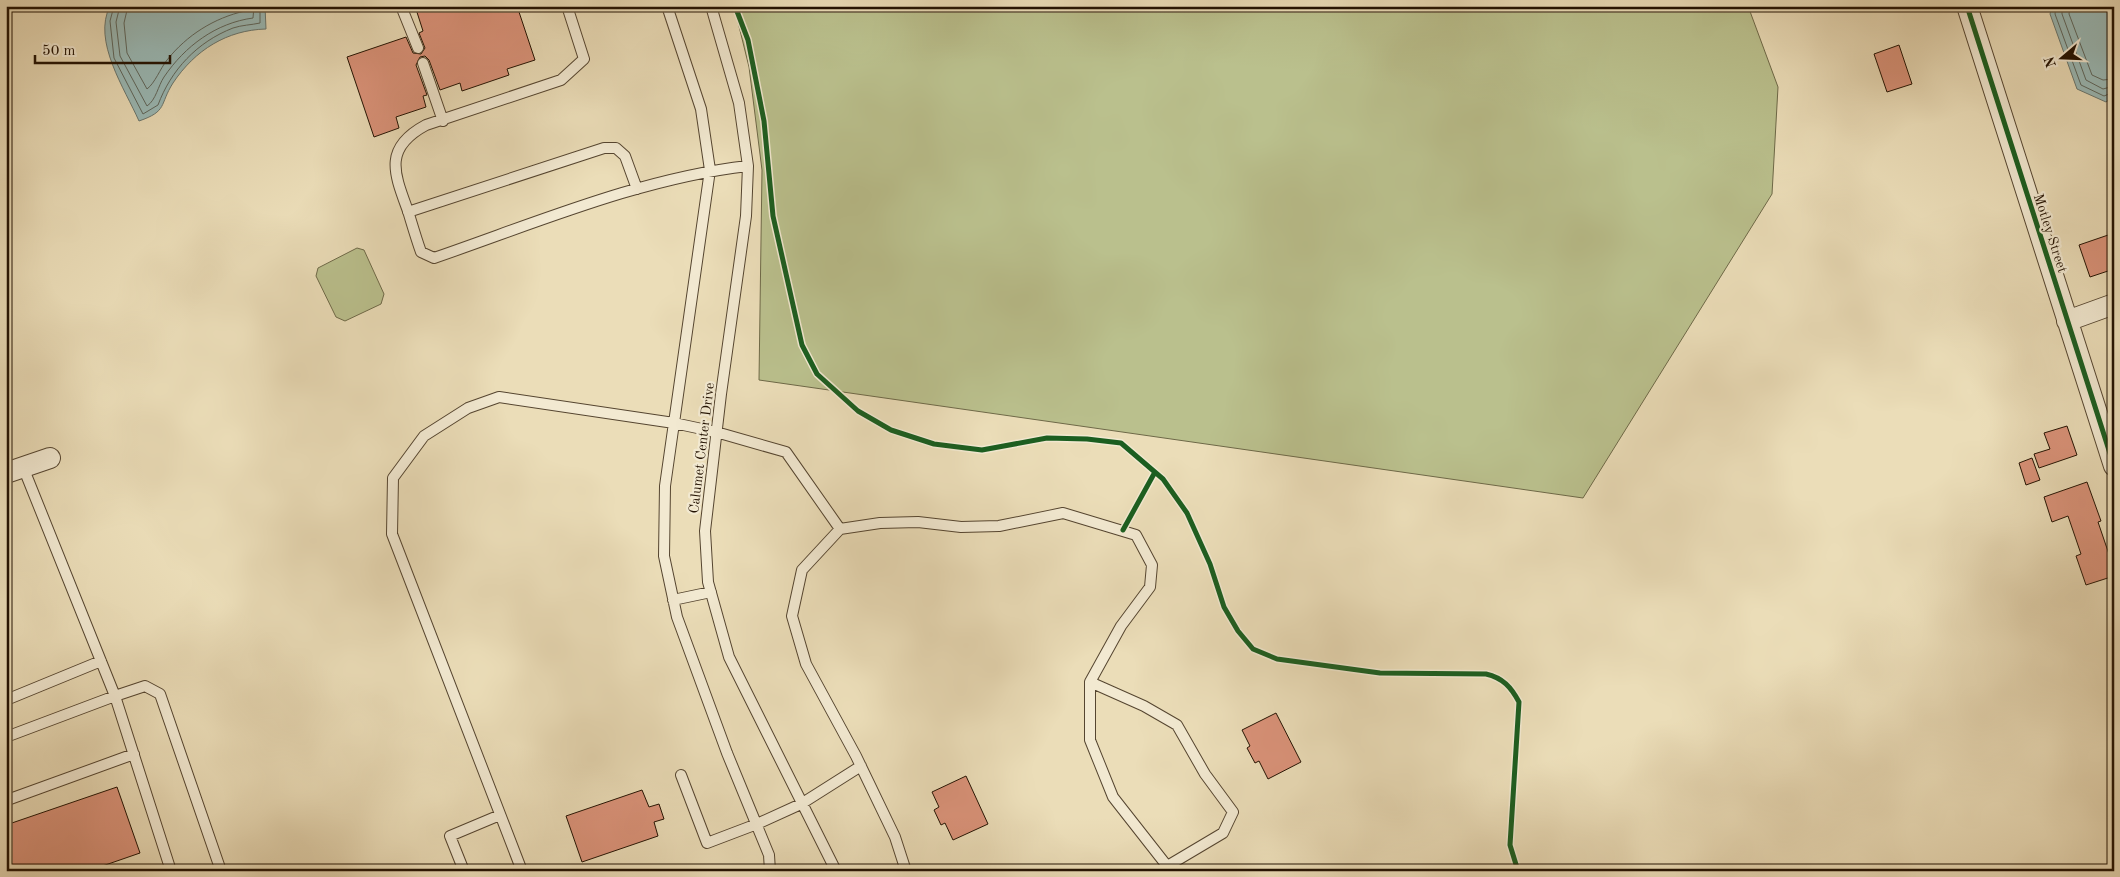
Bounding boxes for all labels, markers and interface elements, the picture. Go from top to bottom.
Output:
scale bar [35,32,170,64]
north arrow [2038,32,2088,82]
text: 50 m [42,44,76,59]
text: N [2042,54,2059,69]
street label: Motley Street [2031,192,2069,275]
street label: Calumet Center Drive [687,382,717,514]

